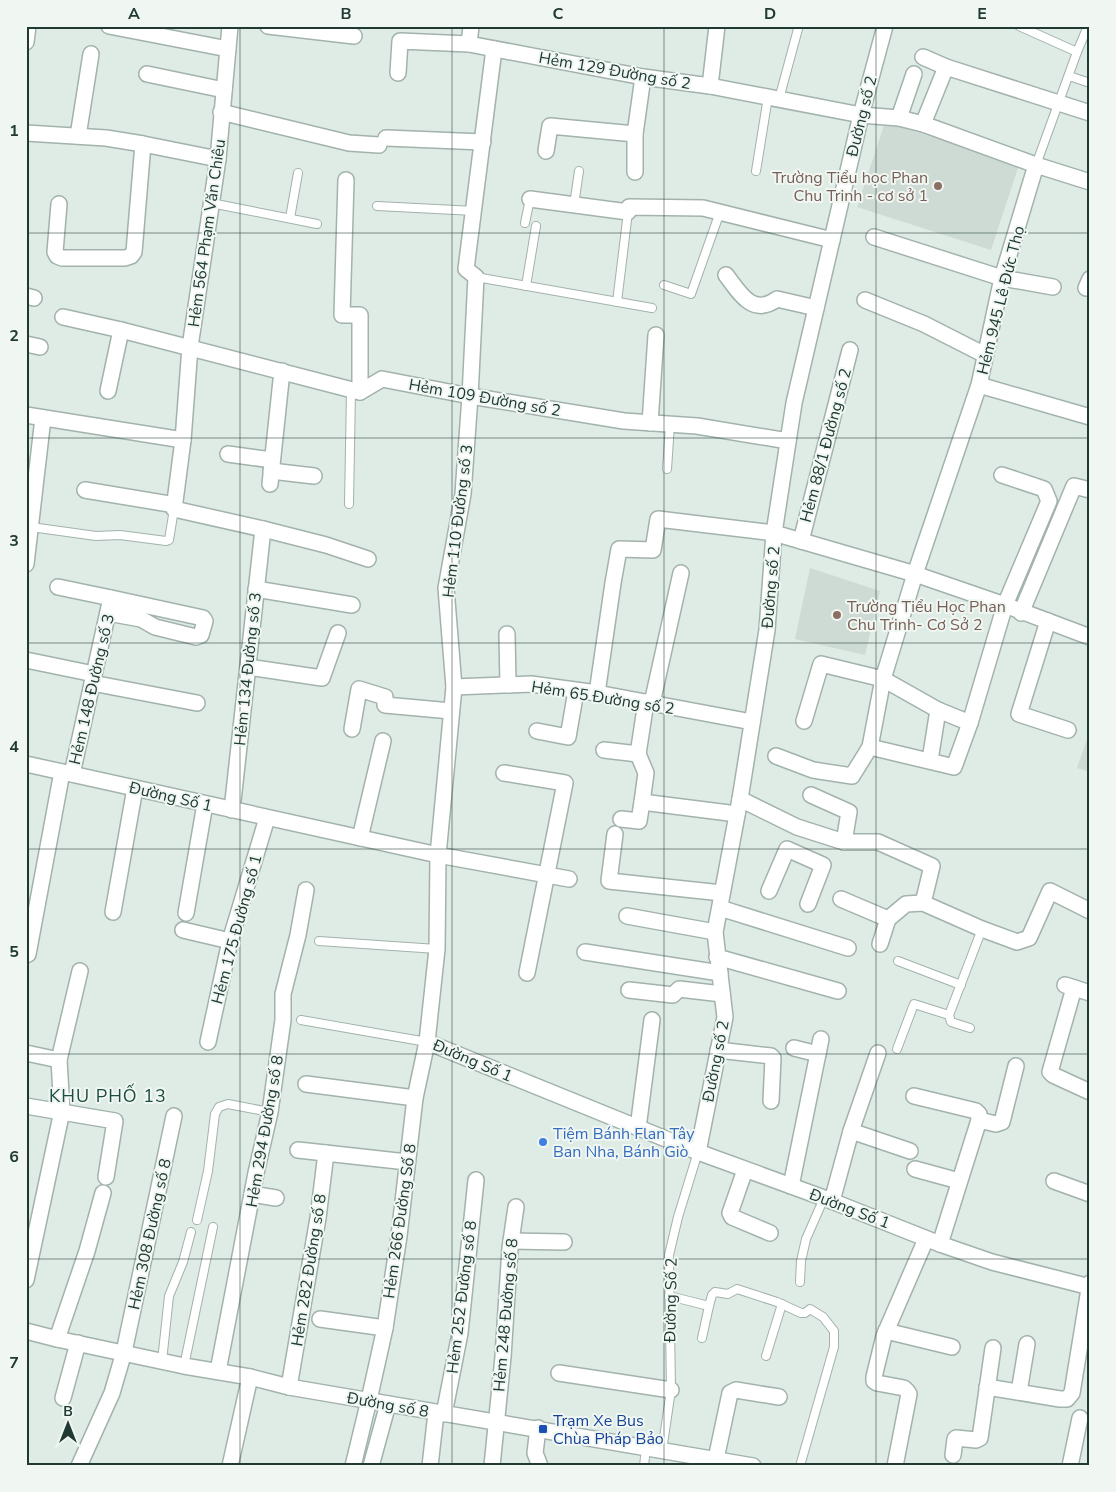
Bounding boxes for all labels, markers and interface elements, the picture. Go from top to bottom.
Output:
text: A [128,3,140,25]
text: B [340,3,352,25]
text: C [553,3,564,25]
text: D [764,3,776,25]
text: E [977,3,987,25]
street label: Hẻm 129 Đường số 2 [537,47,693,95]
street label: Đường số 2 [841,73,883,160]
text: 1 [9,120,19,142]
street label: Hẻm 564 Phạm Văn Chiêu [183,138,231,329]
place label: Trường Tiểu học Phan Chu Trinh - cơ sở 1 [772,167,928,207]
marker: Trường Tiểu học Phan Chu Trinh - cơ sở 1 [932,180,944,192]
street label: Hẻm 945 Lê Đức Thọ [972,223,1030,377]
text: 2 [9,325,19,347]
street label: Hẻm 88/1 Đường số 2 [795,366,857,525]
street label: Hẻm 109 Đường số 2 [407,374,563,422]
street label: Hẻm 110 Đường số 3 [438,443,478,599]
text: 3 [9,530,19,552]
street label: Đường số 2 [756,545,786,630]
street label: Hẻm 134 Đường số 3 [229,591,267,747]
place label: Trường Tiểu Học Phan Chu Trinh- Cơ Sở 2 [847,596,1006,636]
marker: Trường Tiểu Học Phan Chu Trinh- Cơ Sở 2 [831,609,843,621]
street label: Hẻm 148 Đường số 3 [64,612,120,767]
street label: Hẻm 65 Đường số 2 [530,676,676,720]
text: 4 [9,736,19,758]
street label: Đường Số 1 [126,776,215,817]
street label: Hẻm 175 Đường số 1 [206,852,268,1007]
text: 5 [9,941,19,963]
street label: Đường số 2 [697,1019,735,1105]
street label: Đường Số 1 [428,1034,516,1088]
street label: Hẻm 294 Đường số 8 [241,1053,289,1209]
district label: KHU PHỐ 13 [49,1083,167,1108]
place label: Tiệm Bánh Flan Tây Ban Nha, Bánh Giò [553,1123,695,1163]
marker: Tiệm Bánh Flan Tây Ban Nha, Bánh Giò [537,1136,549,1148]
street label: Hẻm 266 Đường Số 8 [378,1142,422,1300]
text: 6 [9,1146,19,1168]
street label: Hẻm 308 Đường số 8 [123,1157,177,1312]
street label: Đường Số 1 [805,1183,893,1234]
street label: Hẻm 282 Đường số 8 [286,1192,332,1348]
street label: Hẻm 252 Đường số 8 [442,1219,482,1375]
street label: Hẻm 248 Đường số 8 [488,1237,524,1393]
street label: Đường Số 2 [659,1257,683,1344]
text: 7 [9,1352,19,1374]
street label: Đường số 8 [344,1387,430,1423]
north arrow [42,1400,92,1450]
text: B [63,1402,73,1421]
place label: Trạm Xe Bus Chùa Pháp Bảo [553,1410,664,1450]
marker: Trạm Xe Bus Chùa Pháp Bảo [537,1423,549,1435]

